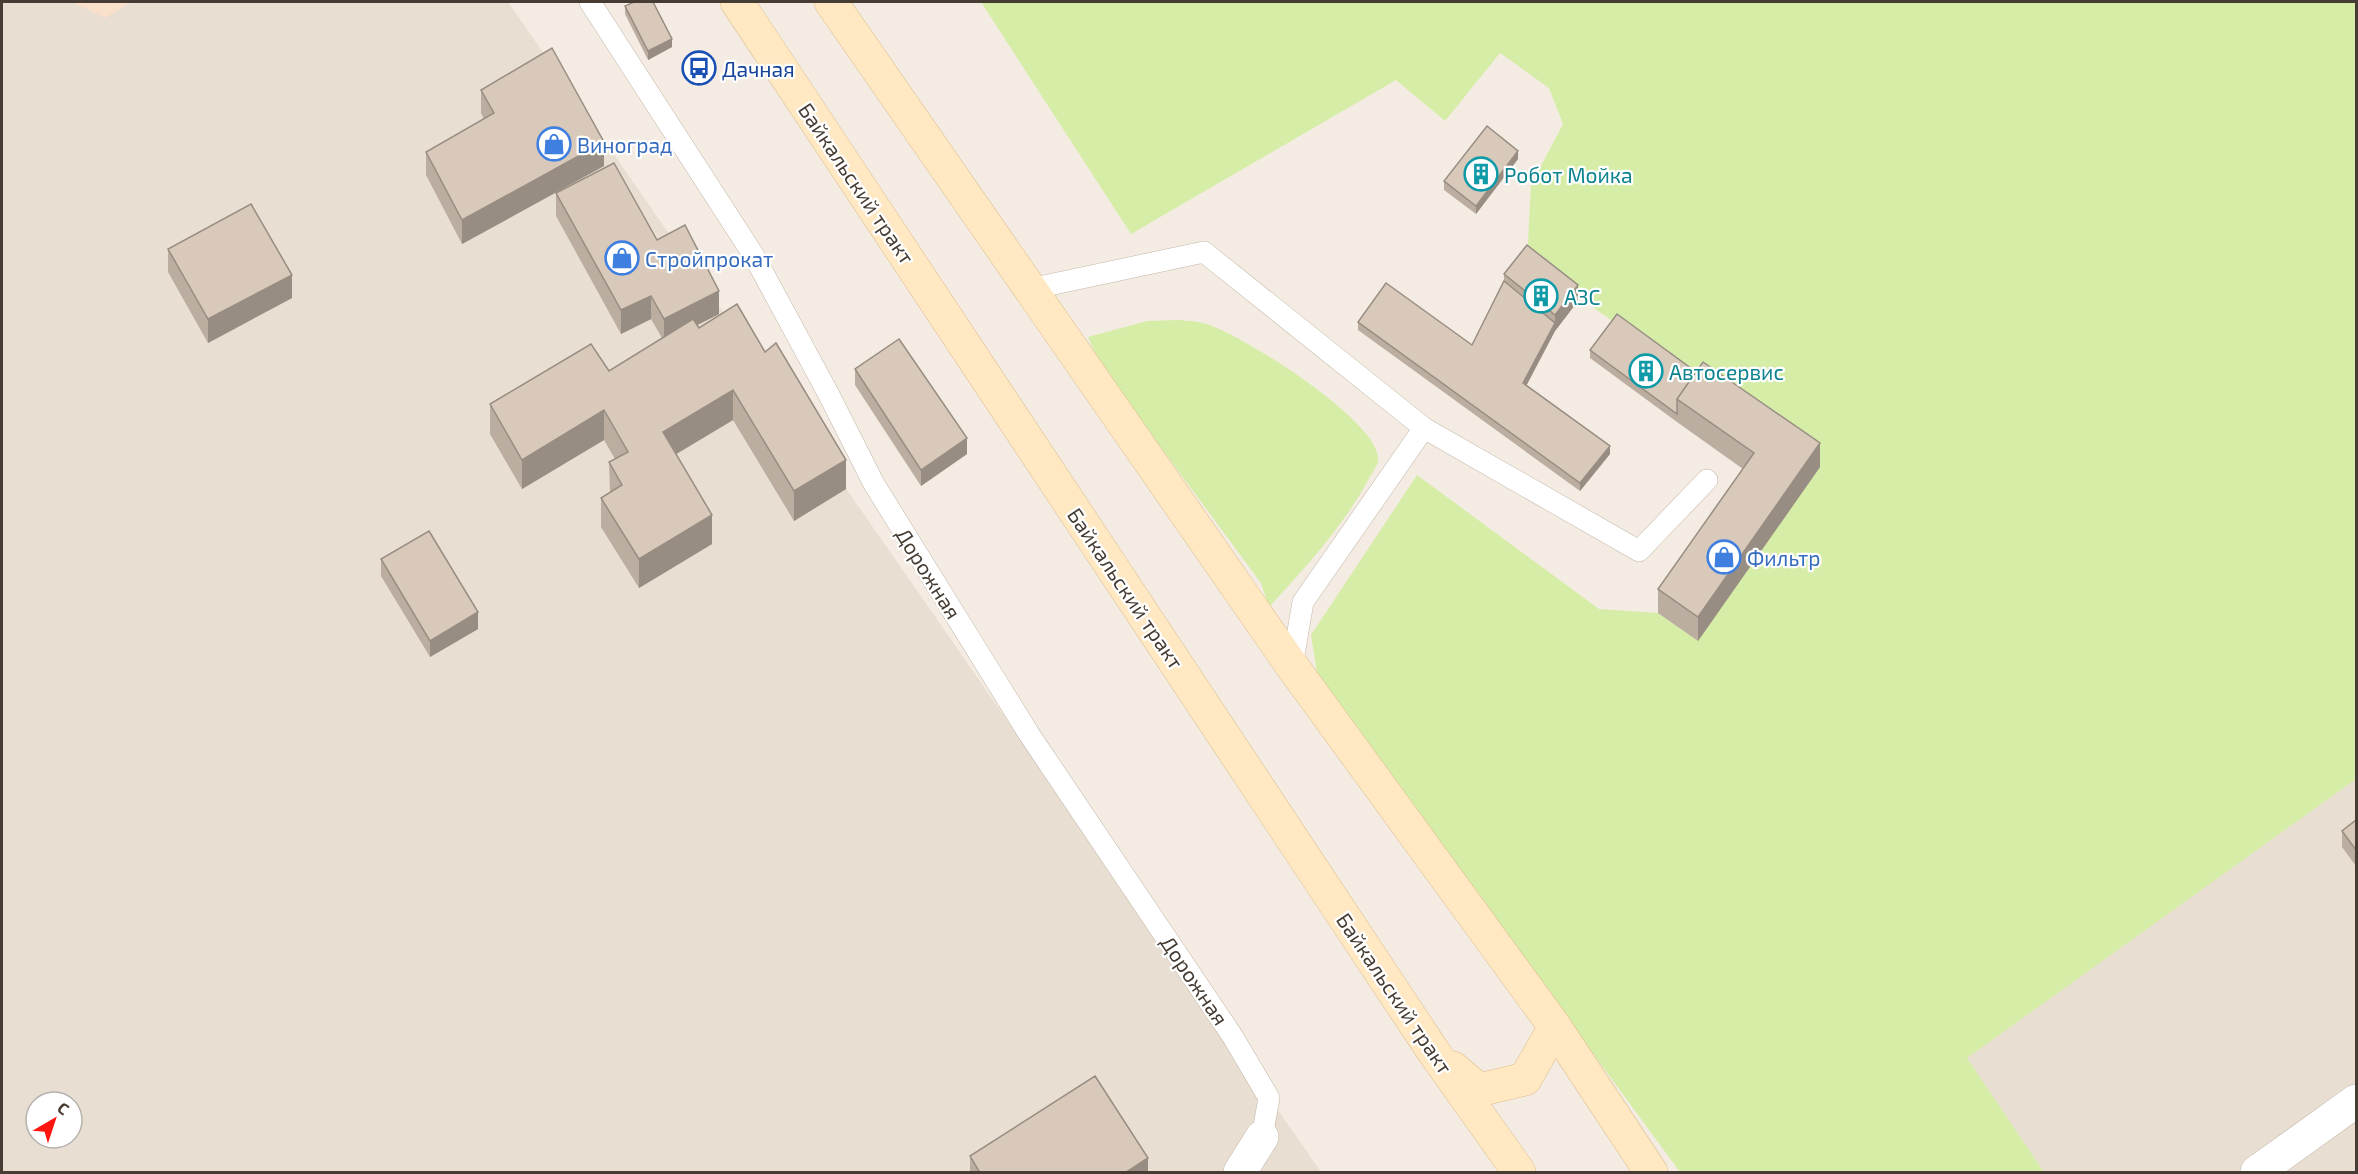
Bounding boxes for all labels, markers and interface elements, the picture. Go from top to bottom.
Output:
bus stop icon: Дачная [681,50,717,86]
place label: Дачная [722,56,795,81]
street label: Байкальский тракт [794,98,920,268]
shop icon: Виноград [536,126,572,162]
place label: Виноград [577,132,672,157]
building icon: Робот Мойка [1463,156,1499,192]
place label: Робот Мойка [1504,162,1633,187]
shop icon: Стройпрокат [604,240,640,276]
place label: Стройпрокат [645,246,773,271]
building icon: АЗС [1523,278,1559,314]
place label: АЗС [1564,284,1601,309]
building icon: Автосервис [1628,353,1664,389]
place label: Автосервис [1669,359,1784,384]
street label: Байкальский тракт [1063,503,1189,673]
street label: Дорожная [891,523,967,623]
shop icon: Фильтр [1706,539,1742,575]
place label: Фильтр [1747,545,1820,570]
street label: Байкальский тракт [1332,908,1458,1078]
street label: Дорожная [1156,931,1234,1029]
north arrow [24,1090,84,1150]
text: С [54,1098,73,1118]

